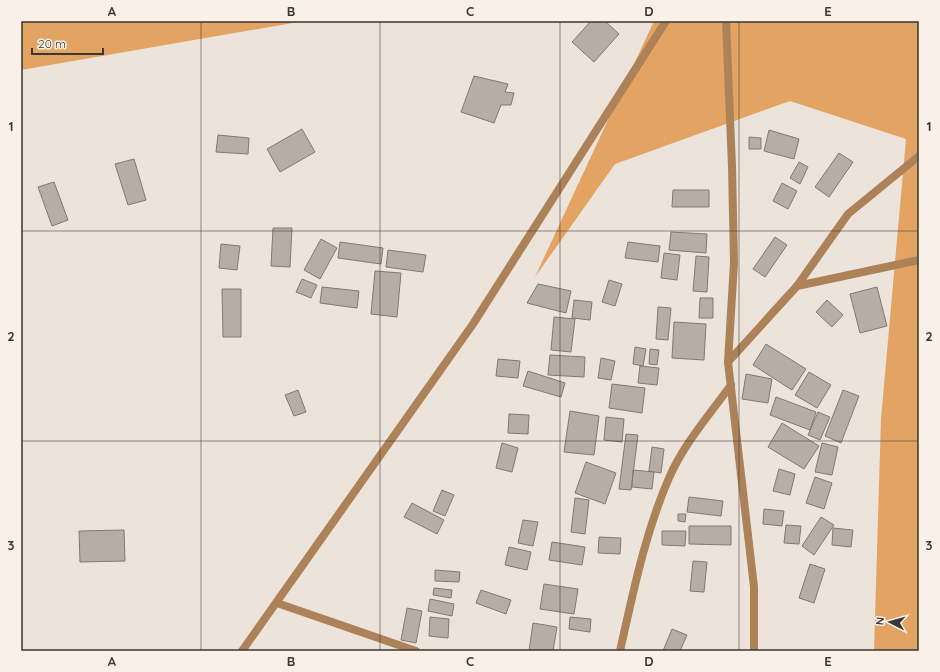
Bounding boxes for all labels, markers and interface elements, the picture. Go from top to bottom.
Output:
text: A [108,3,117,19]
text: B [287,3,295,19]
text: C [466,3,474,19]
text: D [644,3,654,19]
text: E [824,3,832,19]
scale bar [32,30,103,56]
text: 20 m [38,36,66,51]
text: 1 [8,118,14,134]
text: 1 [926,118,932,134]
text: 2 [7,328,15,344]
text: 2 [925,328,933,344]
text: 3 [8,537,15,553]
text: 3 [926,537,933,553]
north arrow [870,602,910,642]
text: N [873,616,887,626]
text: A [108,653,117,669]
text: B [287,653,295,669]
text: C [466,653,474,669]
text: D [644,653,654,669]
text: E [824,653,832,669]

